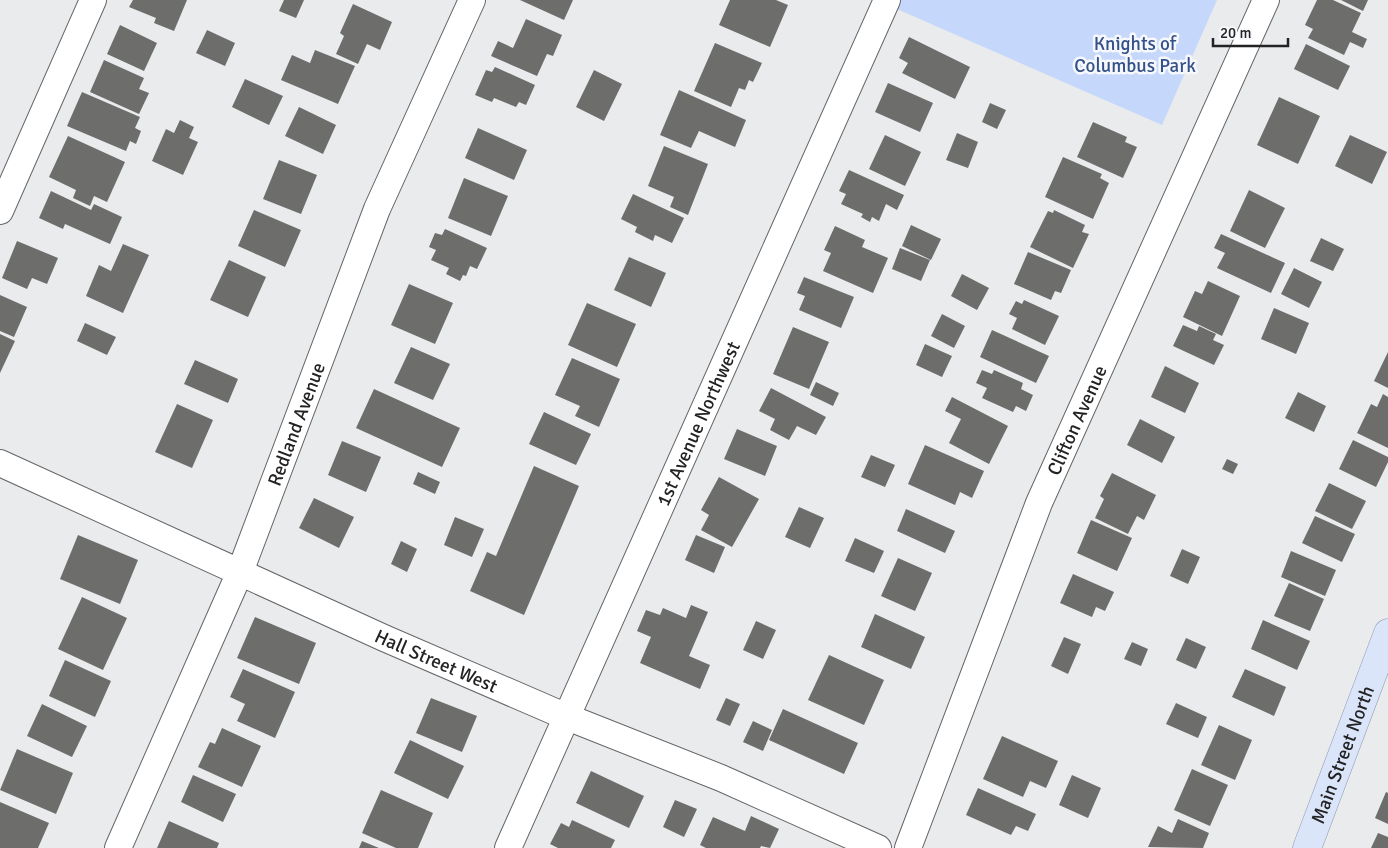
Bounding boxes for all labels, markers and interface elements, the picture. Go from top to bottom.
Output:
scale bar [1213,15,1288,47]
text: 20 m [1220,24,1251,42]
park label: Knights of Columbus Park [1074,32,1196,78]
street label: 1st Avenue Northwest [651,337,746,510]
street label: Redland Avenue [263,359,331,489]
street label: Clifton Avenue [1042,362,1113,479]
street label: Hall Street West [371,624,501,699]
street label: Main Street North [1306,682,1380,827]

